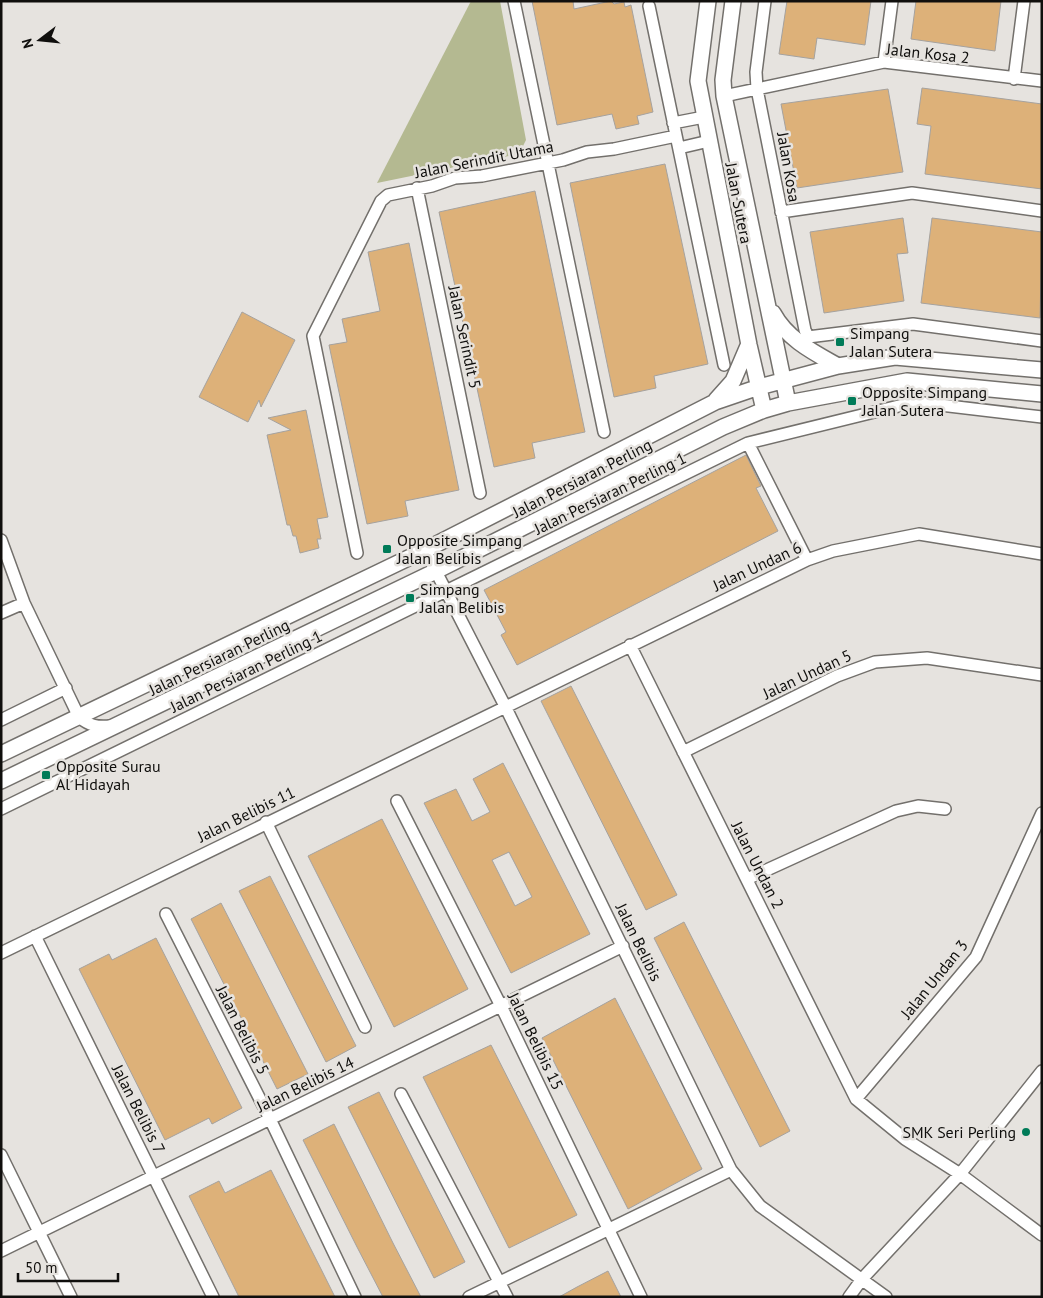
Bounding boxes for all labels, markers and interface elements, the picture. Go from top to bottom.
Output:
north arrow [15,15,65,65]
text: N [18,37,37,50]
street label: Jalan Kosa 2 [884,39,971,67]
street label: Jalan Kosa [773,130,805,203]
street label: Jalan Serindit Utama [412,136,555,182]
street label: Jalan Sutera [721,160,757,245]
street label: Jalan Serindit 5 [444,283,486,390]
place label: Simpang Jalan Sutera [849,323,932,361]
marker: Simpang Jalan Sutera [834,336,846,348]
place label: Opposite Simpang Jalan Sutera [861,382,987,420]
marker: Opposite Simpang Jalan Sutera [846,395,858,407]
street label: Jalan Persiaran Perling [508,434,655,522]
street label: Jalan Persiaran Perling 1 [530,447,689,539]
place label: Opposite Simpang Jalan Belibis [396,530,522,568]
street label: Jalan Undan 6 [708,537,805,596]
marker: Opposite Simpang Jalan Belibis [381,543,393,555]
place label: Simpang Jalan Belibis [419,579,505,617]
marker: Simpang Jalan Belibis [404,592,416,604]
street label: Jalan Persiaran Perling [145,614,292,700]
street label: Jalan Persiaran Perling 1 [166,625,325,717]
street label: Jalan Undan 5 [758,645,855,704]
place label: Opposite Surau Al Hidayah [56,756,161,794]
marker: Opposite Surau Al Hidayah [40,769,52,781]
street label: Jalan Belibis 11 [193,782,298,847]
street label: Jalan Undan 2 [727,817,789,912]
street label: Jalan Belibis [611,899,667,985]
street label: Jalan Undan 3 [895,936,972,1023]
street label: Jalan Belibis 5 [212,981,274,1078]
street label: Jalan Belibis 15 [503,988,568,1093]
street label: Jalan Belibis 14 [252,1052,357,1117]
street label: Jalan Belibis 7 [108,1060,170,1157]
place label: SMK Seri Perling [902,1122,1016,1142]
marker: SMK Seri Perling [1020,1126,1032,1138]
scale bar [18,1250,118,1282]
text: 50 m [25,1258,58,1277]

